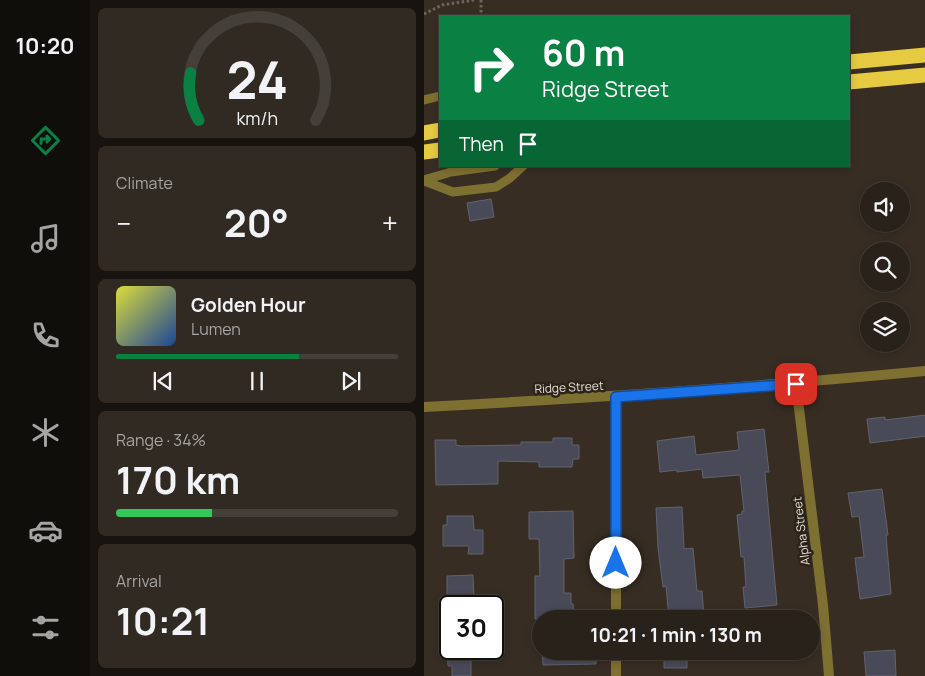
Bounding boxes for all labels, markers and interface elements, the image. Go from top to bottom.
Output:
text: 60 m [542,29,625,77]
text: 10:20 [15,31,75,61]
icon: right [459,35,524,100]
text: 24 [226,44,288,115]
text: Ridge Street [542,74,669,104]
text: km/h [236,106,278,130]
icon: directions [28,123,63,158]
icon: arrive [514,130,542,158]
text: Then [459,131,504,157]
text: Climate [116,172,173,194]
map controls [860,182,910,352]
button: sound [860,182,910,232]
text: 20° [224,196,289,248]
text: − [116,204,131,242]
text: + [382,204,398,242]
icon: music [28,221,63,256]
button: search [860,242,910,292]
text: Golden Hour [191,292,305,318]
button: layers [860,302,910,352]
icon: phone [28,318,63,353]
text: Lumen [191,318,241,340]
pin [775,363,817,405]
icon: previous [149,367,177,395]
icon: pause [243,367,271,395]
icon: next [337,367,365,395]
icon: arrive [782,370,810,398]
street label: Ridge Street [534,377,604,397]
icon: climate [28,415,63,450]
text: Range · 34% [116,429,206,451]
text: 170 km [116,453,240,505]
street label: Alpha Street [788,496,814,566]
icon: car [28,513,63,548]
position arrow [589,536,641,588]
text: Arrival [116,570,162,592]
text: 10:21 [116,594,210,646]
speed limit sign: 30 [439,595,504,660]
icon: filters [28,610,63,645]
text: 10:21 · 1 min · 130 m [590,622,762,648]

